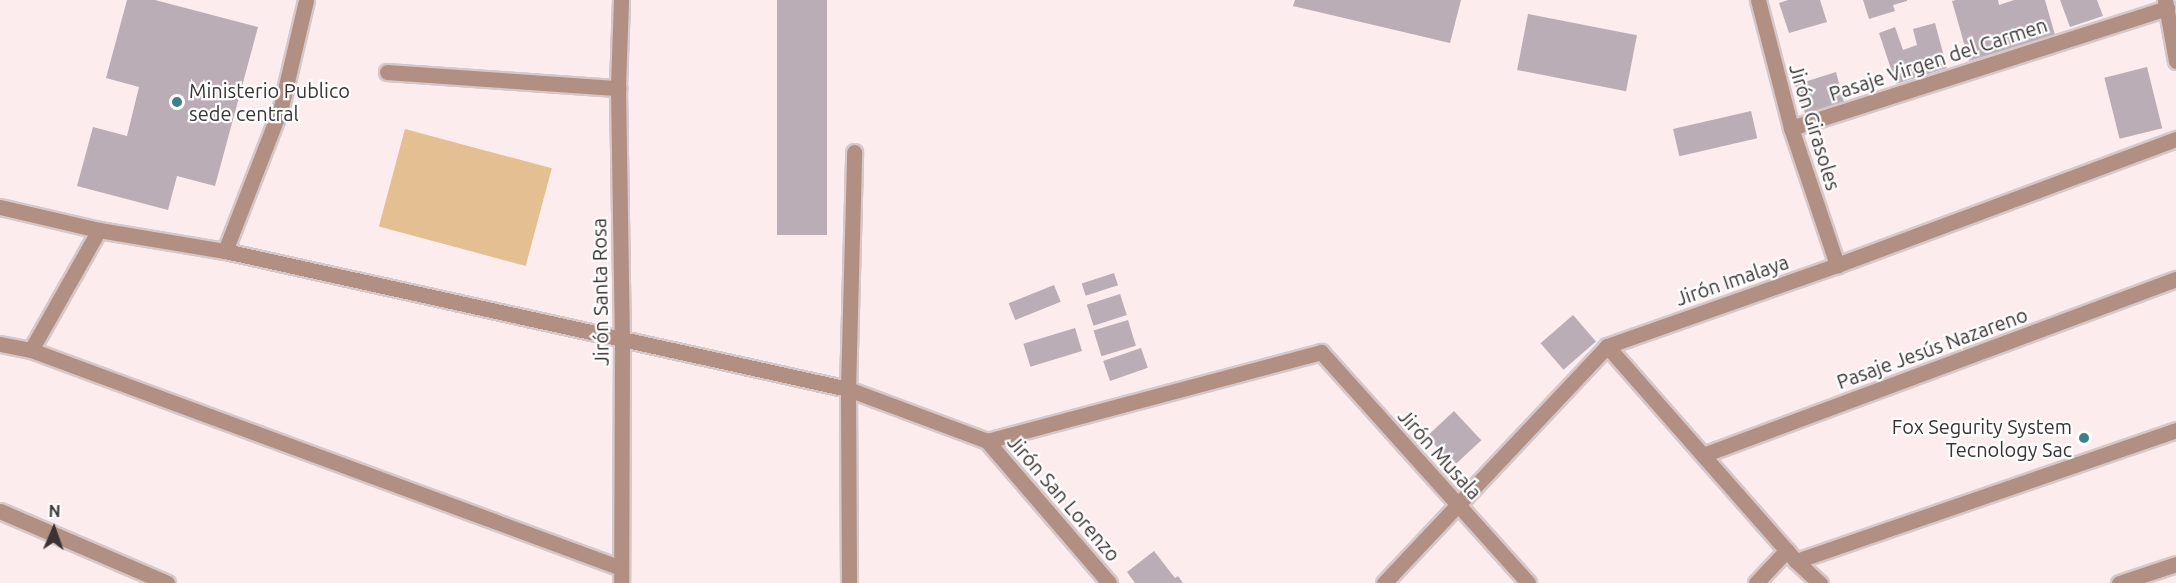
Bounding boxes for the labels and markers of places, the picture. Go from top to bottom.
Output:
place label: Ministerio Publico sede central [189,78,350,125]
marker: Ministerio Publico sede central [170,95,184,109]
place label: Fox Segurity System Tecnology Sac [1892,414,2072,461]
marker: Fox Segurity System Tecnology Sac [2077,431,2091,445]

